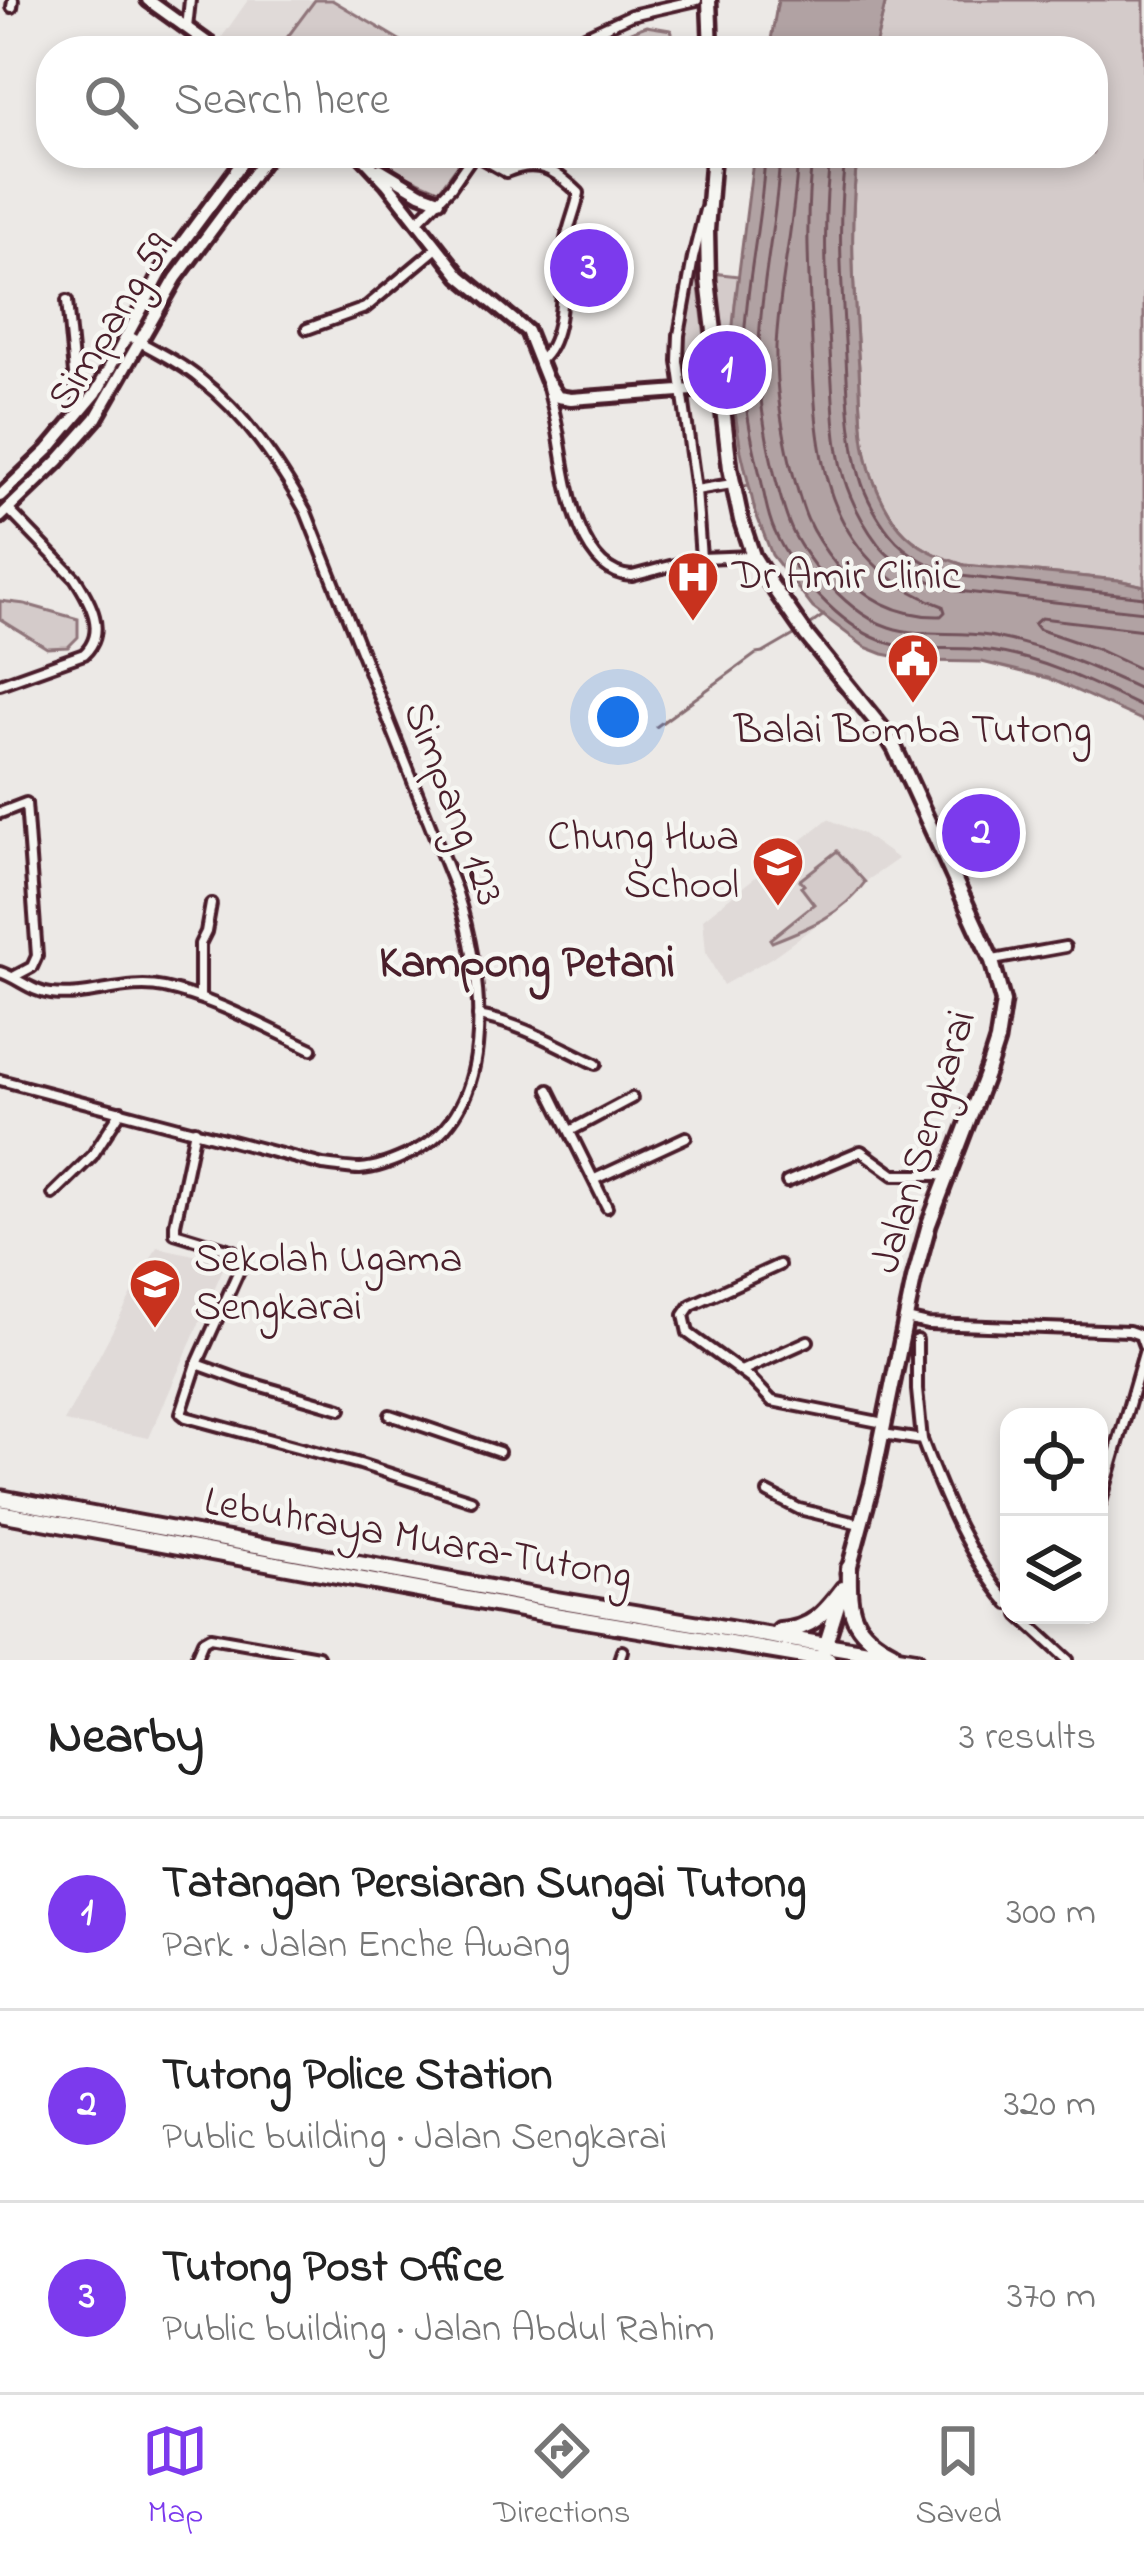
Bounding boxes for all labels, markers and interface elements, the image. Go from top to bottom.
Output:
search box [36,36,1108,168]
icon: search [78,69,144,135]
text: Search here [174,69,390,135]
street label: Simpang 59 [33,222,191,424]
pin: 3 [550,223,628,313]
pin: 1 [688,325,766,415]
place label: Dr Amir Clinic [731,547,961,608]
hospital icon: Dr Amir Clinic [665,549,721,623]
public building icon: Balai Bomba Tutong [885,631,941,705]
your location [588,687,648,747]
street label: Simpang 123 [385,693,519,915]
place label: Balai Bomba Tutong [733,701,1092,762]
pin: 2 [942,788,1020,878]
place label: Chung Hwa School [547,808,739,917]
school or university icon: Chung Hwa School [750,834,806,908]
district label: Kampong Petani [379,932,675,1000]
street label: Jalan Sengkarai [856,1003,994,1281]
place label: Sekolah Ugama Sengkarai [194,1230,462,1339]
school or university icon: Sekolah Ugama Sengkarai [127,1256,183,1330]
map controls [1000,1408,1108,1624]
button: locate [1000,1408,1108,1516]
street label: Lebuhraya Muara–Tutong [199,1472,637,1608]
button: layers [1000,1516,1108,1624]
text: Nearby [48,1701,204,1776]
text: 3 results [959,1710,1096,1767]
text: Tatangan Persiaran Sungai Tutong [162,1852,806,1918]
text: 1 [81,1885,93,1942]
text: 300 m [1006,1885,1096,1942]
text: Park · Jalan Enche Awang [162,1918,570,1975]
text: Tutong Police Station [162,2044,552,2110]
text: 2 [77,2077,97,2134]
text: 320 m [1004,2077,1096,2134]
text: Public building · Jalan Sengkarai [162,2110,667,2167]
text: Tutong Post Office [162,2236,503,2302]
text: 3 [79,2269,95,2326]
text: 370 m [1007,2269,1096,2326]
text: Public building · Jalan Abdul Rahim [162,2302,715,2359]
tab: Map [142,2418,208,2538]
tab: Directions [493,2418,631,2538]
tab: Saved [915,2418,1002,2538]

